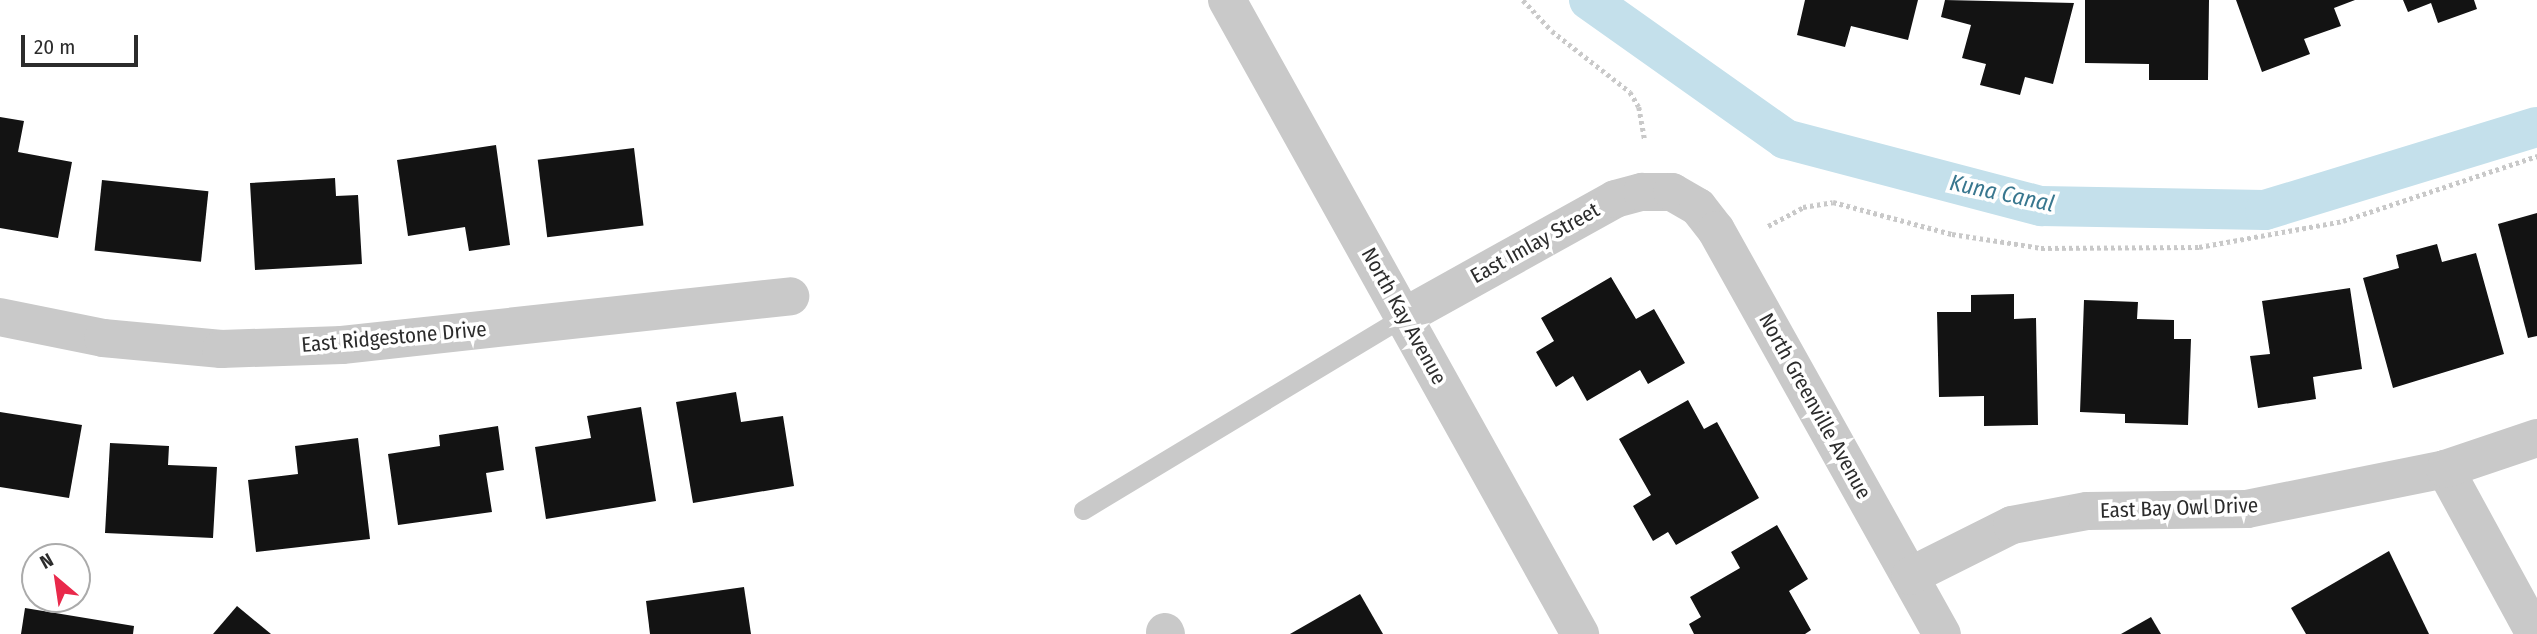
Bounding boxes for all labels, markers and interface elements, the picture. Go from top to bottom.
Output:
scale bar [24,21,142,65]
text: 20 m [34,34,75,60]
water label: Kuna Canal [1947,168,2057,218]
street label: East Imlay Street [1466,197,1604,289]
street label: North Kay Avenue [1356,243,1452,389]
street label: North Greenville Avenue [1753,309,1877,503]
street label: East Ridgestone Drive [300,316,488,358]
street label: East Bay Owl Drive [2100,493,2258,523]
north arrow [21,543,91,613]
text: N [36,548,57,574]

